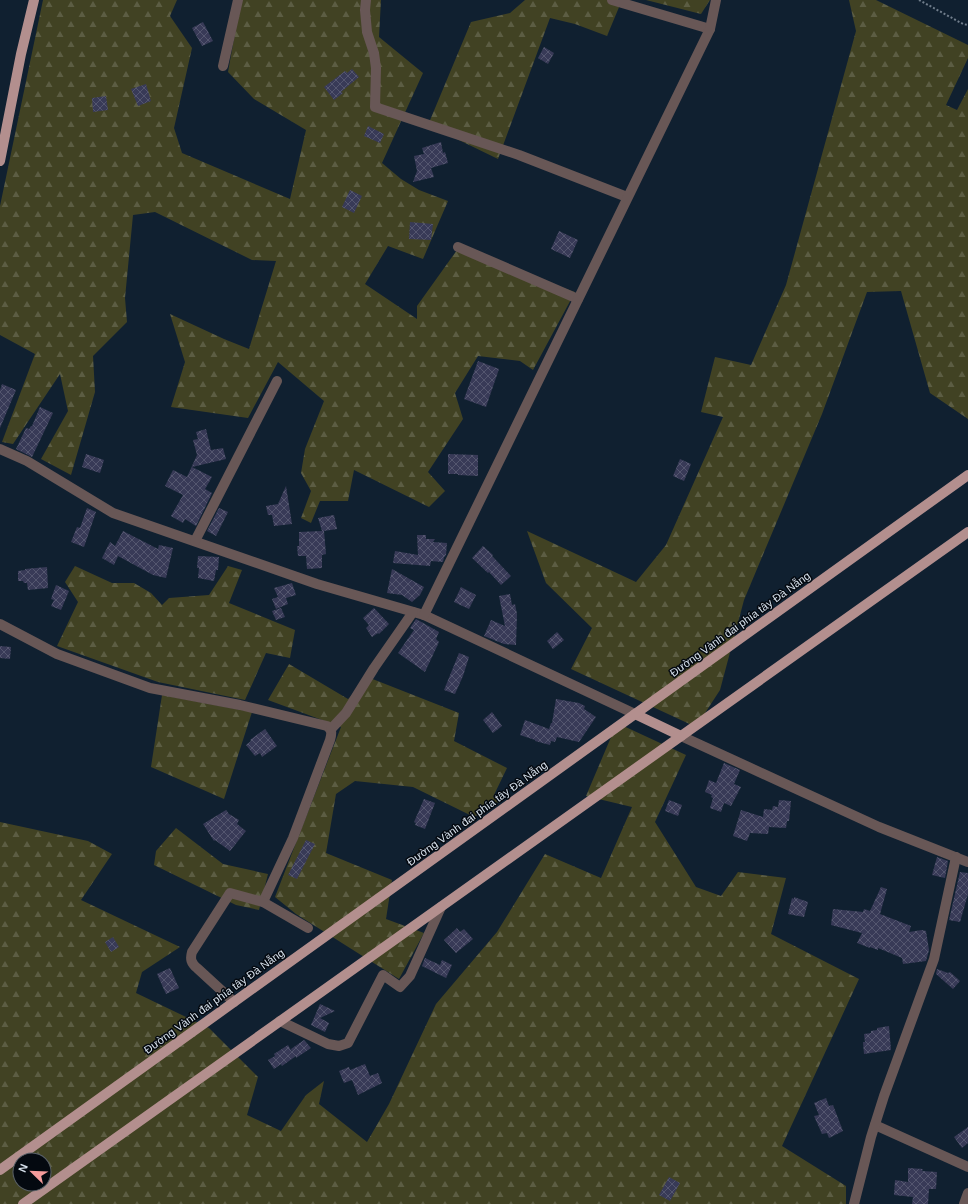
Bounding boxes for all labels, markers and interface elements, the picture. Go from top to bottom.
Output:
street label: Đường Vành đai phía tây Đà Nẵng [668,569,812,679]
street label: Đường Vành đai phía tây Đà Nẵng [405,758,549,868]
street label: Đường Vành đai phía tây Đà Nẵng [142,946,286,1056]
north arrow [12,1152,52,1192]
text: N [16,1162,30,1174]

